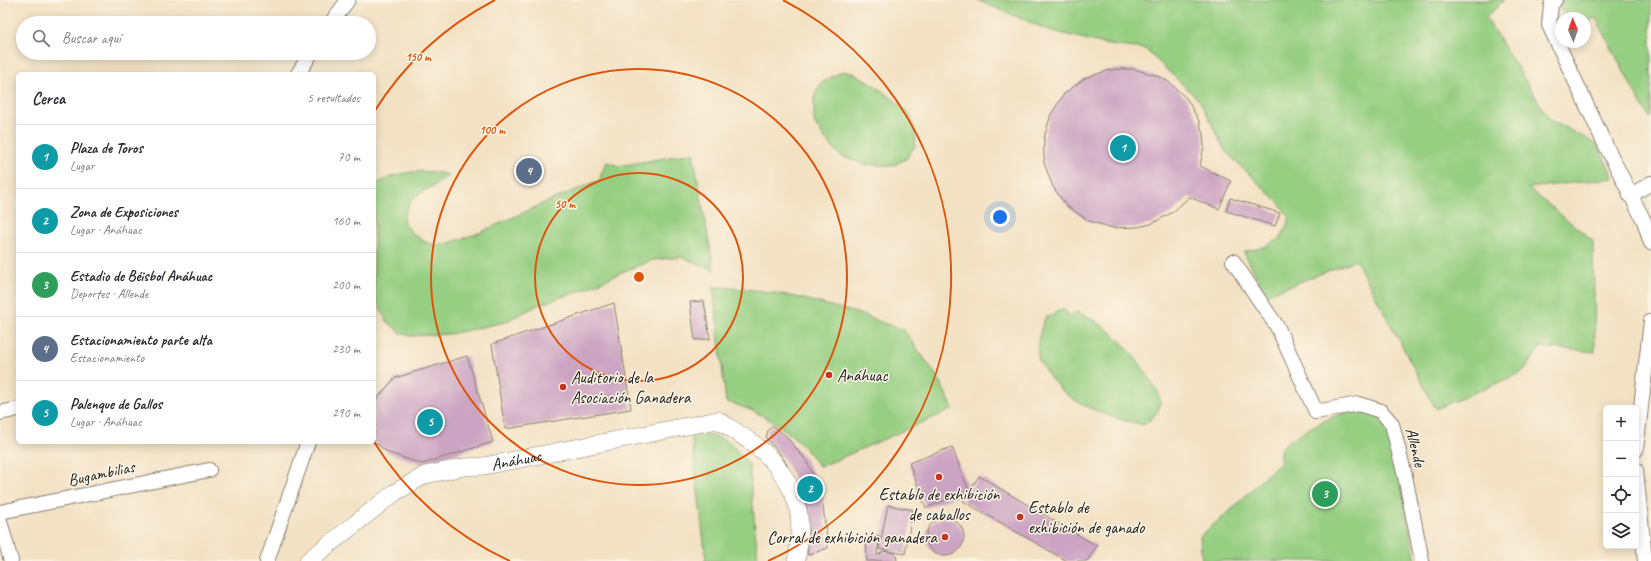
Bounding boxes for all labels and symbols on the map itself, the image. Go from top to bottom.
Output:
north arrow [1555,12,1591,48]
text: 150 m [405,49,432,65]
text: 100 m [479,122,506,138]
pin: 1 [1110,133,1136,163]
pin: 4 [516,156,542,186]
text: 50 m [555,196,576,212]
your location [990,207,1010,227]
centre of rings [632,270,646,284]
place label: Anáhuac [837,365,888,386]
place label: Auditorio de la Asociación Ganadera [571,367,692,408]
marker: Anáhuac [824,370,834,380]
marker: Auditorio de la Asociación Ganadera [558,382,568,392]
pin: 5 [417,407,443,437]
street label: Allende [1401,425,1431,470]
street label: Anáhuac [489,445,544,475]
street label: Bugambilias [66,456,138,491]
marker: Establo de exhibición de caballos [934,472,944,482]
pin: 2 [797,474,823,504]
pin: 3 [1312,479,1338,509]
place label: Establo de exhibición de caballos [879,484,1001,525]
place label: Establo de exhibición de ganado [1028,497,1145,538]
marker: Establo de exhibición de ganado [1015,512,1025,522]
place label: Corral de exhibición ganadera [767,527,939,548]
marker: Corral de exhibición ganadera [940,532,950,542]

